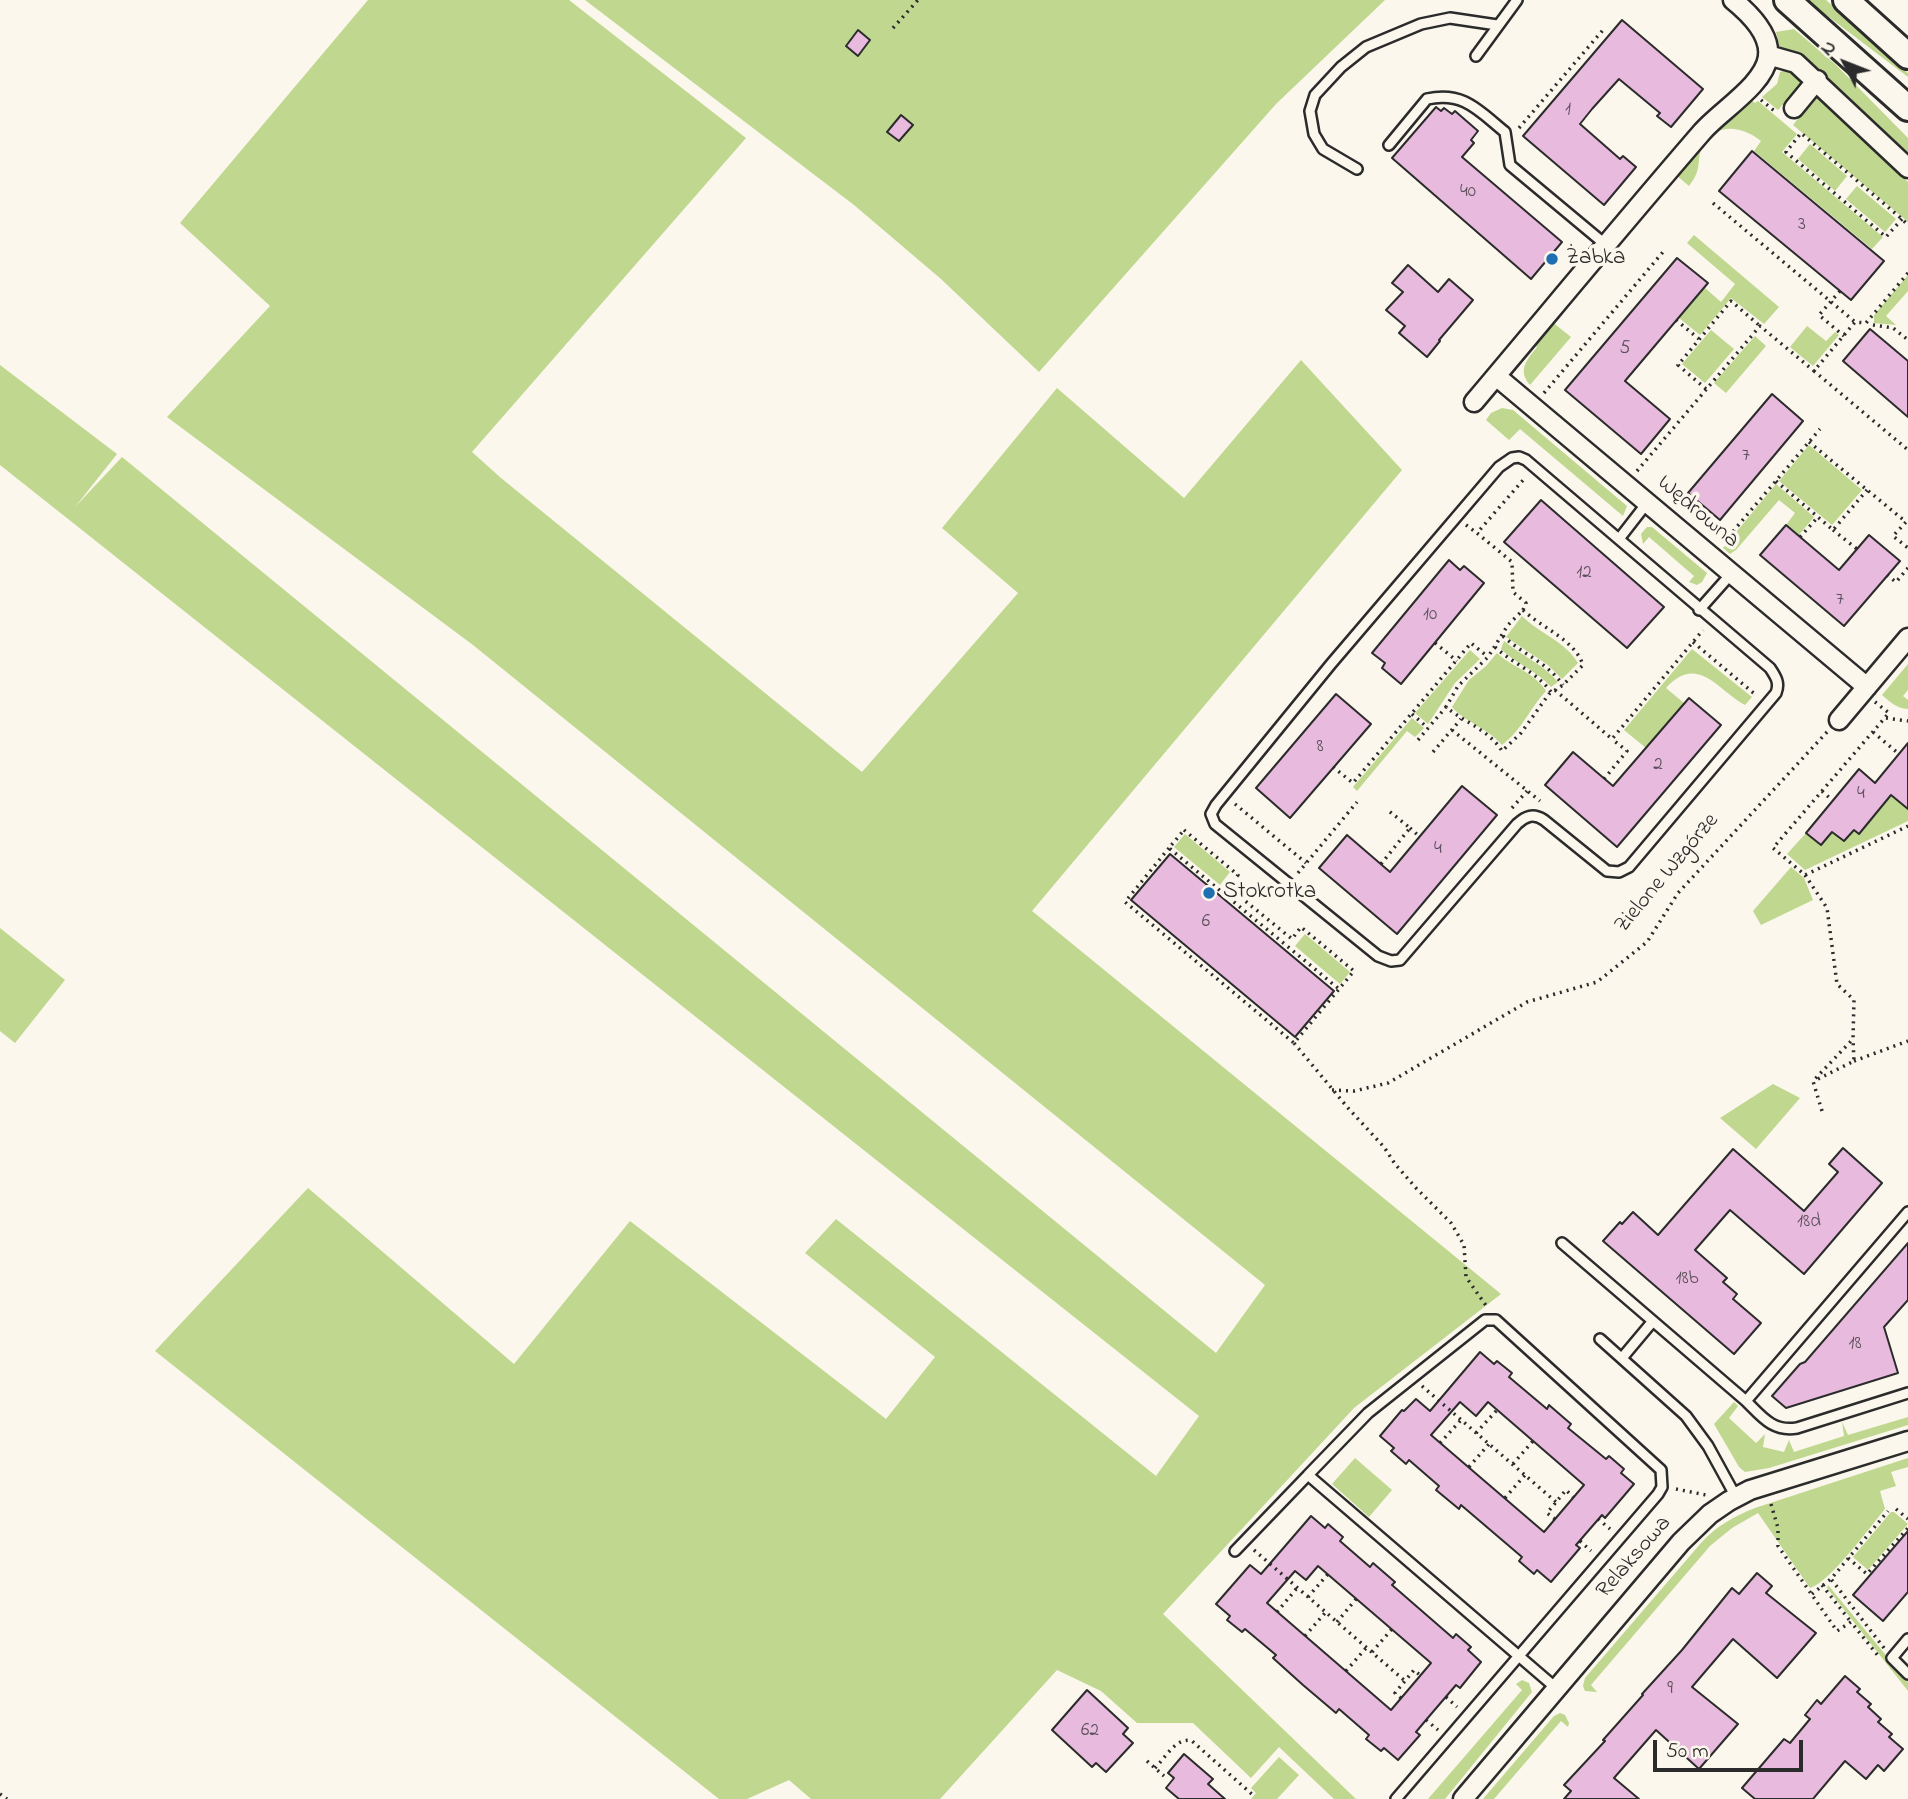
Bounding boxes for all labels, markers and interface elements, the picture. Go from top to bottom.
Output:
north arrow [1810,28,1880,98]
text: N [1815,35,1843,62]
house number: 1 [1565,100,1571,122]
house number: 40 [1460,182,1476,204]
house number: 3 [1798,215,1806,237]
place label: Żabka [1566,245,1625,273]
marker: Żabka [1544,251,1560,267]
house number: 5 [1620,339,1630,361]
house number: 7 [1742,446,1750,468]
street label: Wędrowna [1650,471,1744,555]
house number: 12 [1576,563,1592,585]
house number: 7 [1836,590,1844,612]
house number: 10 [1423,605,1437,627]
house number: 8 [1316,737,1324,759]
house number: 2 [1653,755,1663,777]
house number: 4 [1857,784,1865,806]
street label: Zielone Wzgórze [1610,809,1726,939]
house number: 4 [1434,839,1442,861]
place label: Stokrotka [1223,879,1316,907]
marker: Stokrotka [1201,885,1217,901]
house number: 6 [1202,912,1210,934]
house number: 18d [1797,1212,1821,1234]
house number: 18b [1675,1269,1699,1291]
house number: 18 [1848,1334,1862,1356]
street label: Relaksowa [1592,1511,1678,1605]
house number: 9 [1667,1679,1673,1701]
house number: 62 [1081,1721,1099,1743]
scale bar [1656,1726,1806,1770]
text: 50 m [1666,1737,1709,1767]

